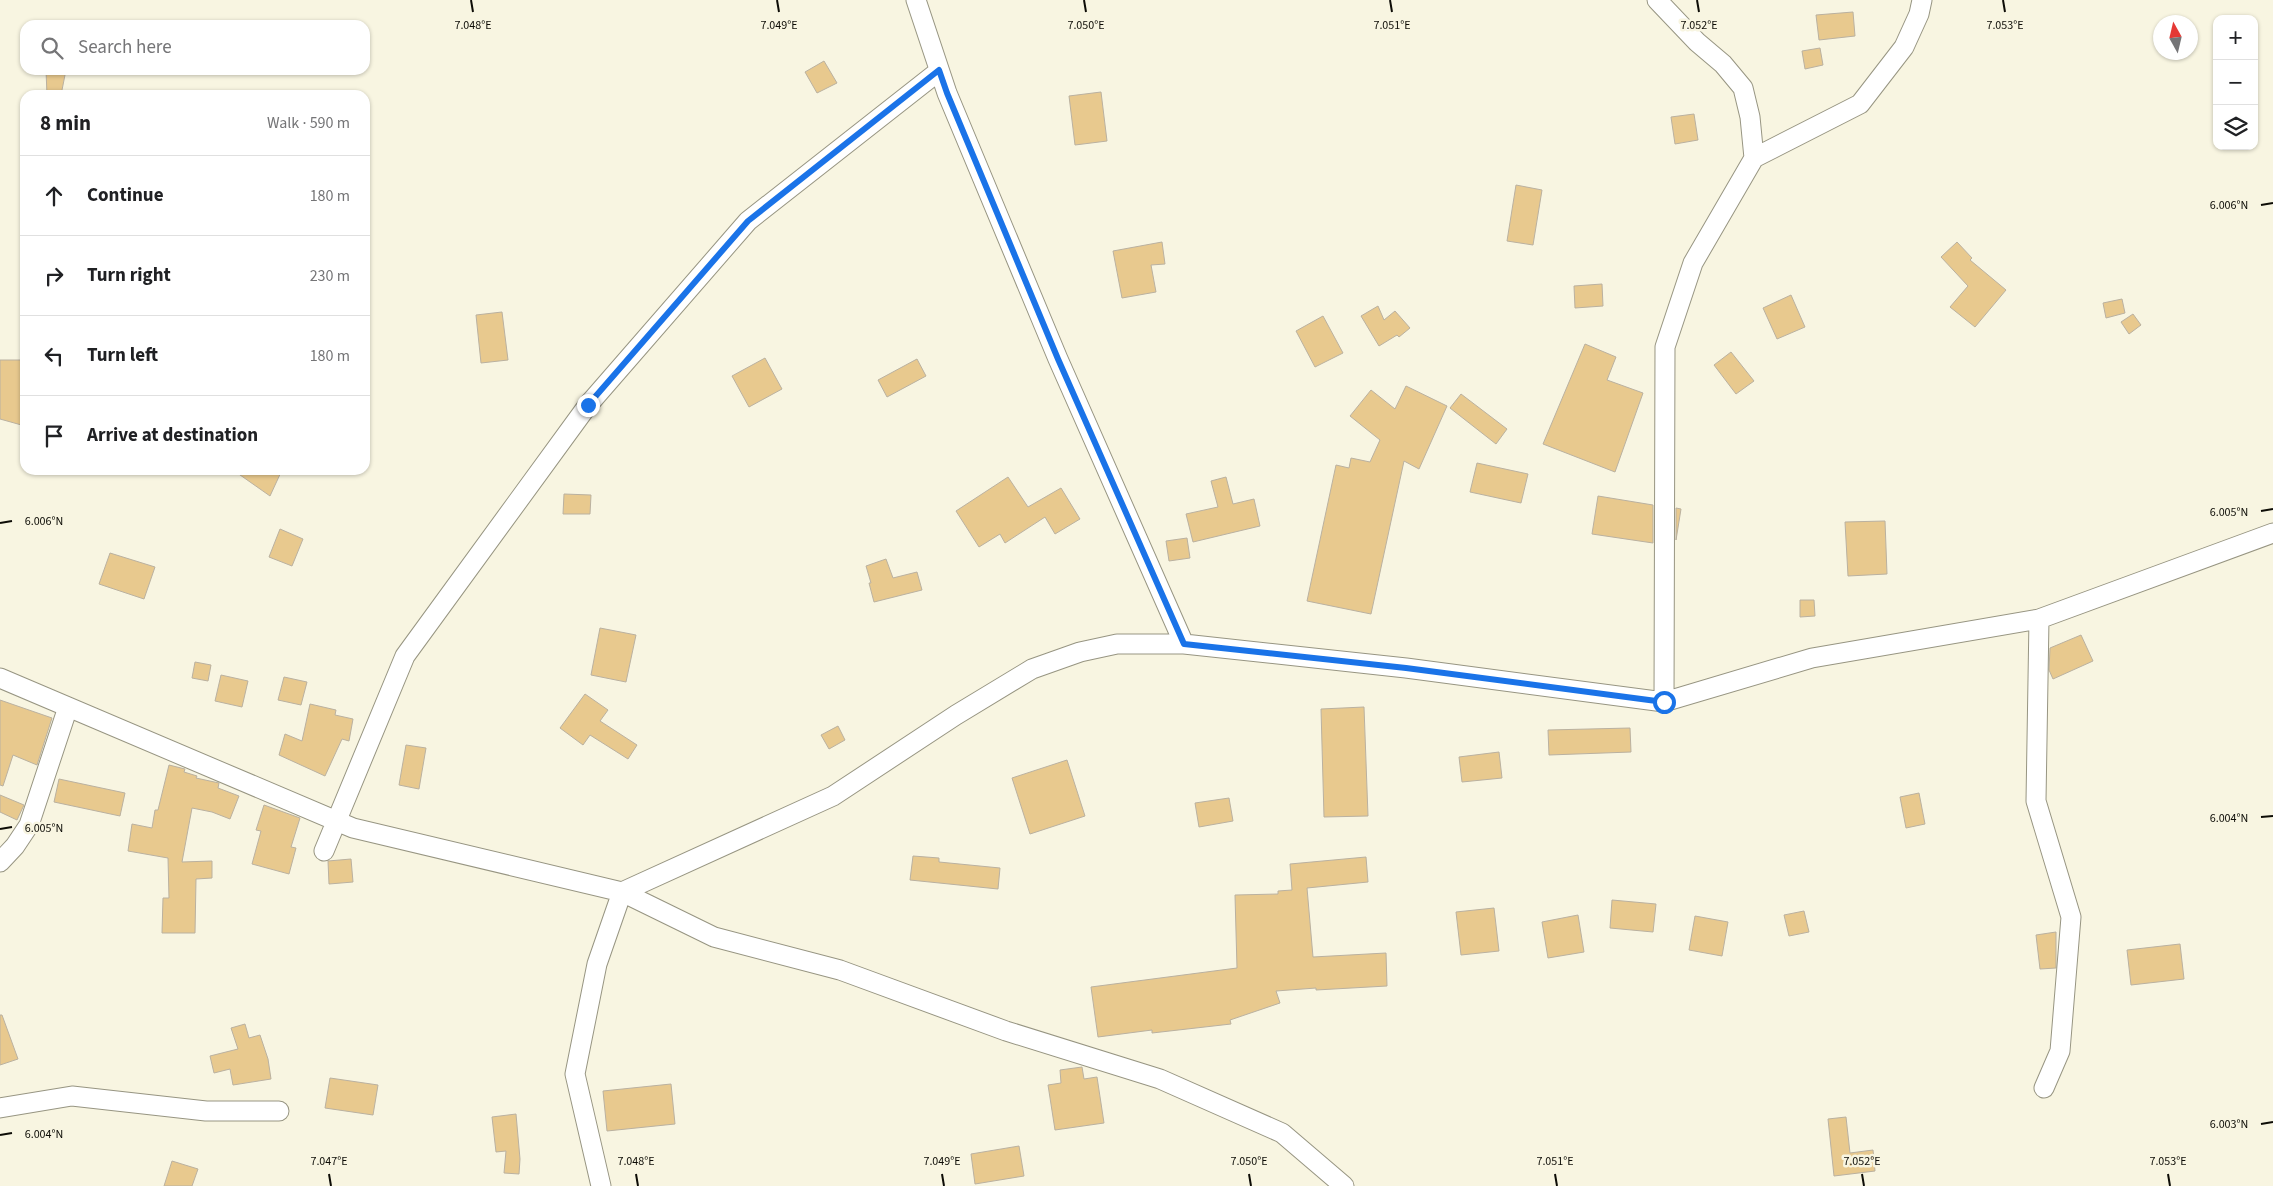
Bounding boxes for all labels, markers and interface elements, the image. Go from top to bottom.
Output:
north arrow [2153,15,2198,60]
map controls [2213,15,2258,150]
button: + [2213,15,2258,60]
text: 7.048°E [454,17,492,34]
text: 7.049°E [760,17,798,34]
text: 7.050°E [1067,17,1105,34]
text: 7.051°E [1373,17,1411,34]
text: 7.052°E [1680,17,1718,34]
text: 7.053°E [1986,17,2024,34]
search box [20,20,370,75]
icon: search [38,34,66,62]
text: Search here [78,34,172,61]
button: − [2213,60,2258,105]
button: layers [2213,105,2258,150]
text: 8 min [40,108,91,138]
text: Walk · 590 m [267,112,350,134]
icon: ahead [40,182,68,210]
text: Continue [87,182,164,209]
text: 180 m [310,185,350,207]
text: 6.006°N [2210,197,2248,214]
icon: right [40,262,68,290]
text: Turn right [87,262,171,289]
text: 230 m [310,265,350,287]
icon: left [40,342,68,370]
text: Turn left [87,342,158,369]
text: 180 m [310,345,350,367]
route end [577,394,600,417]
icon: arrive [40,422,68,450]
text: Arrive at destination [87,422,258,449]
text: 6.005°N [2210,504,2248,521]
text: 6.006°N [25,513,63,530]
route start [1653,691,1676,714]
text: 6.004°N [2210,810,2248,827]
text: 6.005°N [25,820,63,837]
text: 6.003°N [2210,1116,2248,1133]
text: 6.004°N [25,1126,63,1143]
text: 7.047°E [310,1153,348,1170]
text: 7.048°E [617,1153,655,1170]
text: 7.049°E [923,1153,961,1170]
text: 7.050°E [1230,1153,1268,1170]
text: 7.051°E [1536,1153,1574,1170]
text: 7.052°E [1843,1153,1881,1170]
text: 7.053°E [2149,1153,2187,1170]

